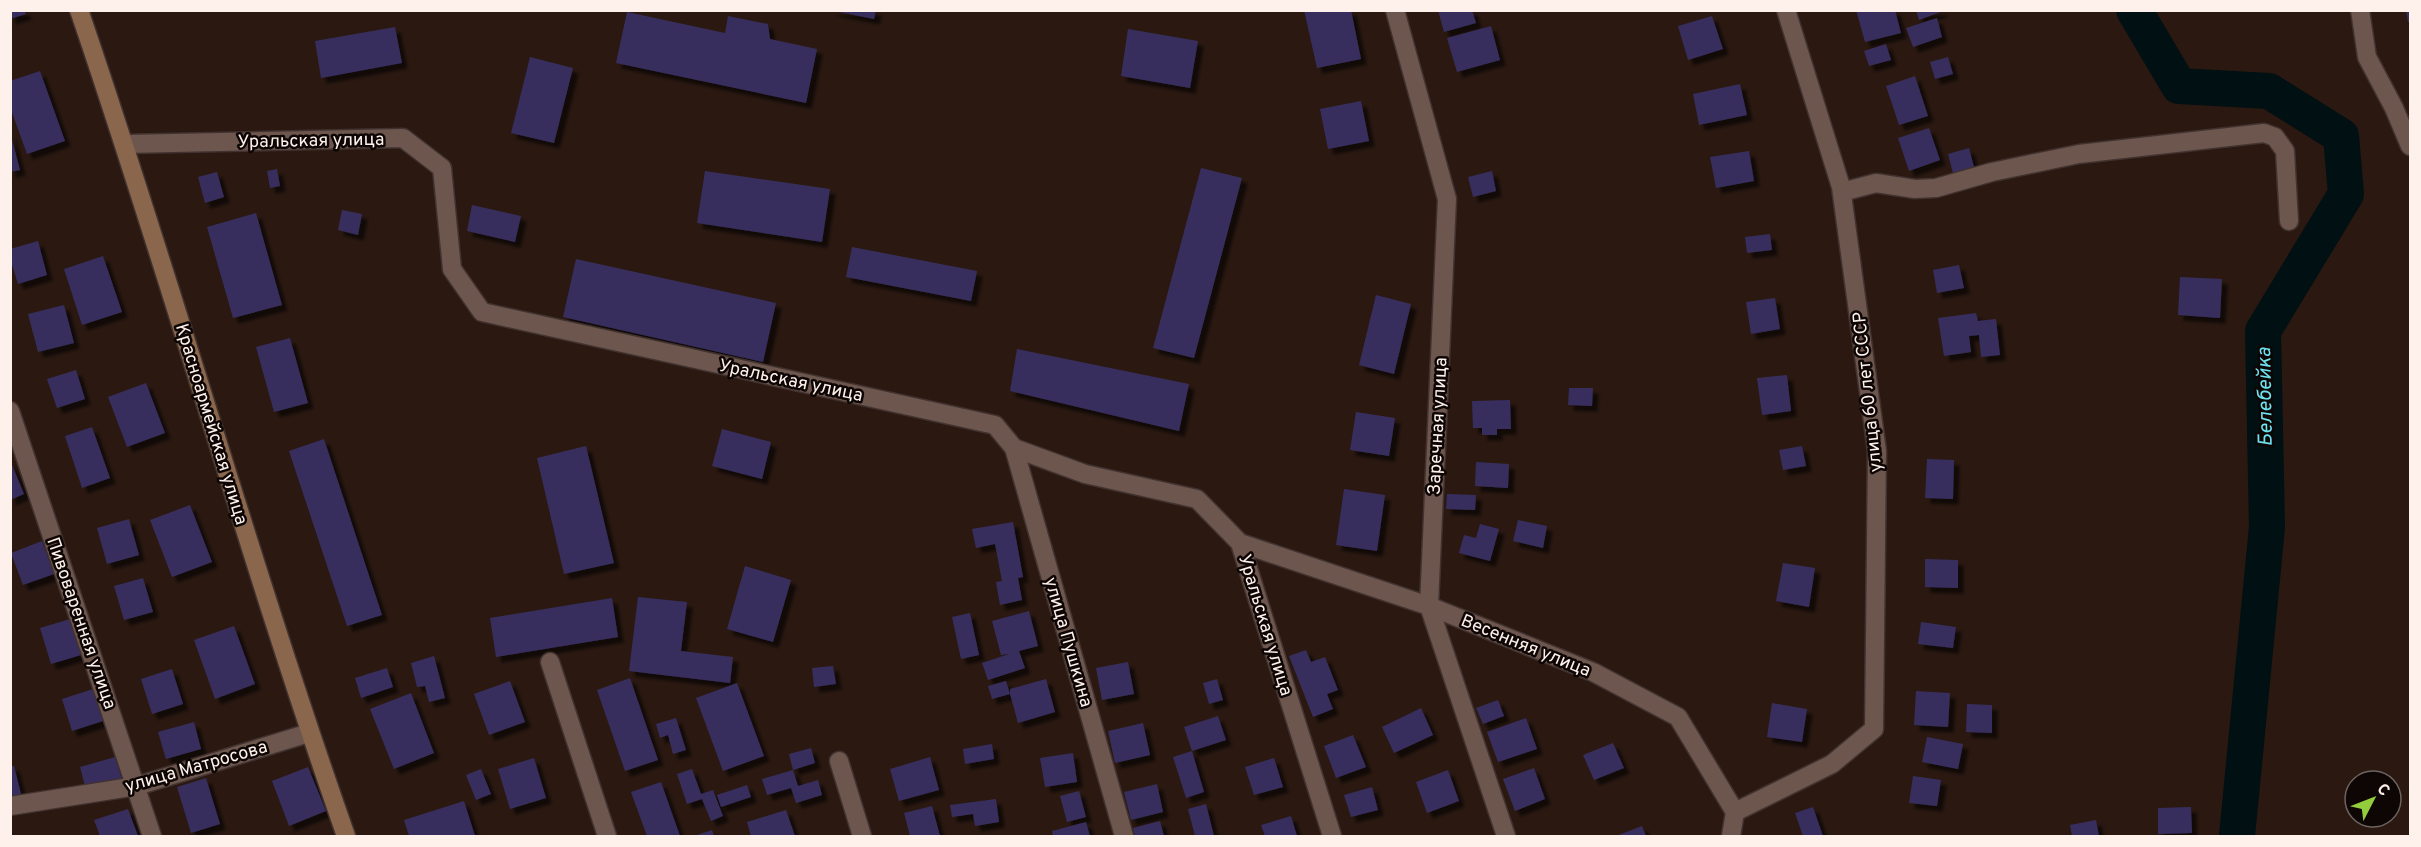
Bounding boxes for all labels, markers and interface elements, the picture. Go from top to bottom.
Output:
street label: Уральская улица [237,129,385,154]
street label: улица 60 лет СССР [1849,310,1888,473]
street label: Красноармейская улица [169,321,252,528]
water label: Белебейка [2252,346,2280,447]
street label: Уральская улица [717,355,865,408]
street label: Заречная улица [1423,357,1454,496]
street label: Пивоваренная улица [40,535,121,712]
street label: Уральская улица [1232,552,1297,699]
street label: улица Пушкина [1038,575,1097,710]
street label: Весенняя улица [1457,610,1594,683]
street label: улица Матросова [123,736,270,799]
north arrow [2343,769,2403,829]
text: С [2372,780,2394,801]

